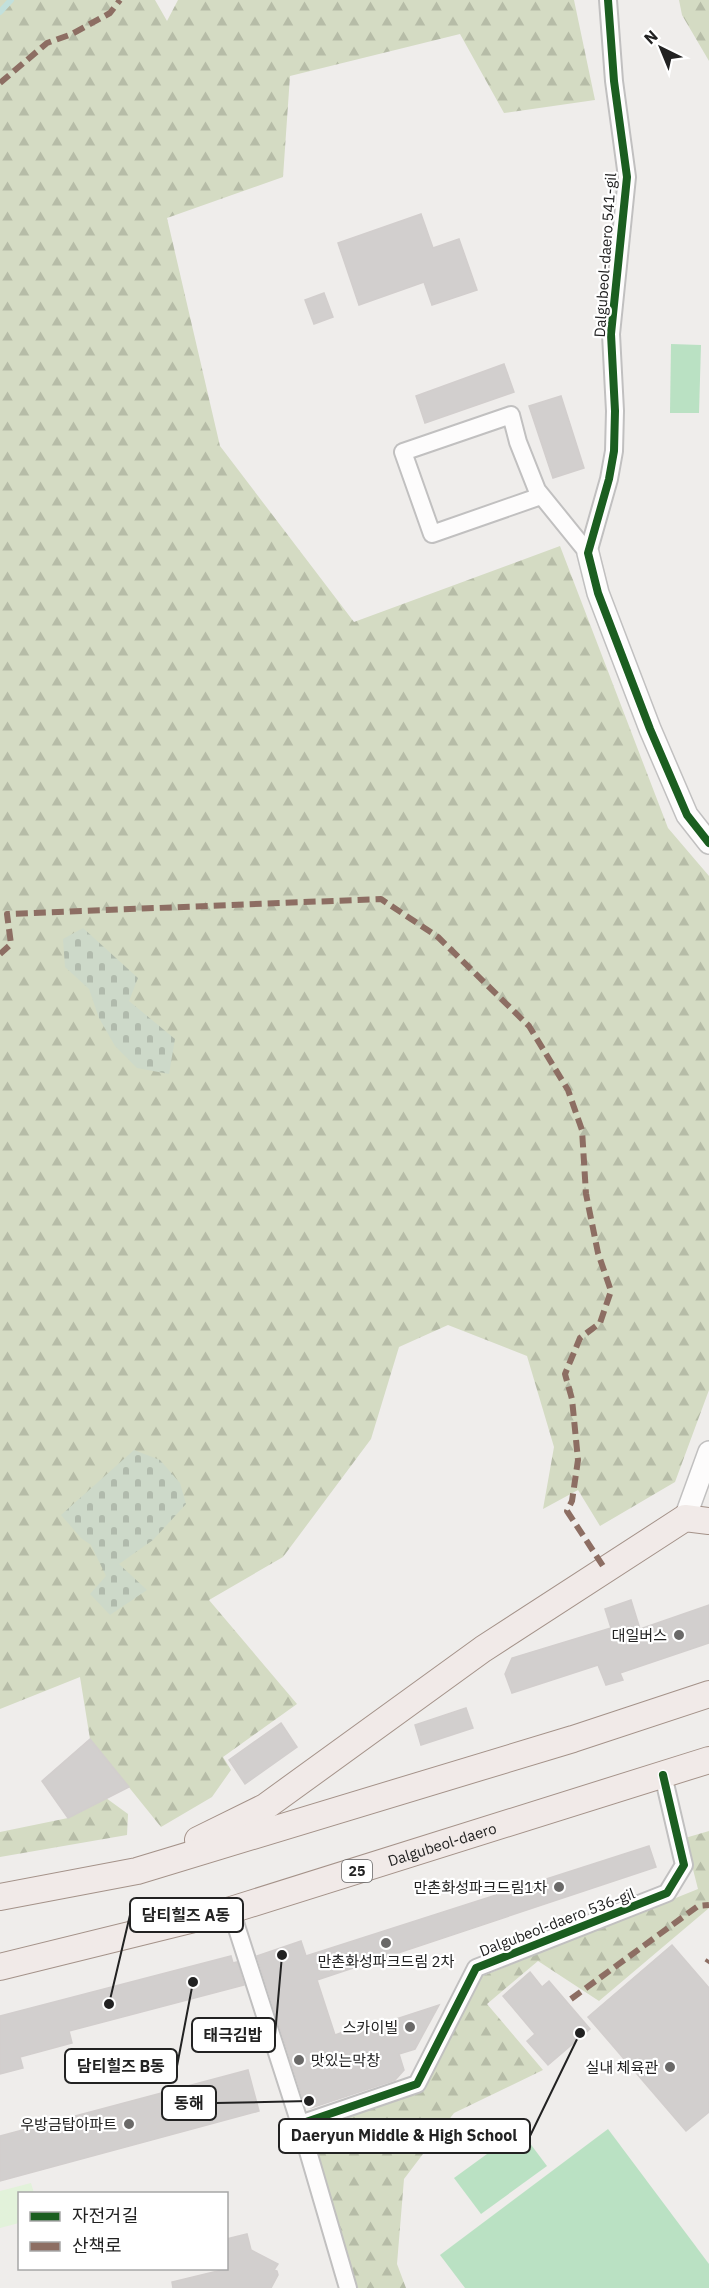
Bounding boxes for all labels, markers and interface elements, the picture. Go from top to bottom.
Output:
north arrow [631,18,691,78]
text: N [640,26,662,48]
street label: Dalgubeol-daero 541-gil [590,172,620,338]
place label: 대일버스 [612,1626,667,1645]
marker: 대일버스 [672,1628,686,1642]
street label: Dalgubeol-daero [385,1818,499,1870]
road number: 25 [342,1860,372,1882]
place label: 만촌화성파크드림1차 [414,1878,547,1897]
marker: 만촌화성파크드림1차 [552,1880,566,1894]
street label: Dalgubeol-daero 536-gil [477,1884,637,1960]
callout: 담티힐즈 A동 [130,1898,243,1932]
text: 담티힐즈 A동 [142,1905,230,1925]
marker: 만촌화성파크드림 2차 [379,1936,393,1950]
place label: 만촌화성파크드림 2차 [318,1952,455,1971]
callout: 태극김밥 [192,2018,275,2052]
place label: 스카이빌 [343,2018,398,2037]
marker: 스카이빌 [403,2020,417,2034]
text: 태극김밥 [204,2025,263,2045]
callout: 담티힐즈 B동 [65,2049,177,2083]
place label: 맛있는막창 [311,2051,380,2070]
marker: 맛있는막창 [292,2053,306,2067]
text: 담티힐즈 B동 [77,2056,165,2076]
place label: 실내 체육관 [585,2058,658,2077]
marker: 실내 체육관 [663,2060,677,2074]
callout: 동해 [162,2086,216,2120]
text: 동해 [174,2093,204,2113]
place label: 우방금탑아파트 [20,2115,117,2134]
marker: 우방금탑아파트 [122,2117,136,2131]
callout: Daeryun Middle & High School [279,2119,530,2153]
text: Daeryun Middle & High School [291,2125,517,2145]
legend [18,2192,228,2270]
text: 자전거길 [72,2204,138,2227]
text: 산책로 [72,2234,122,2257]

